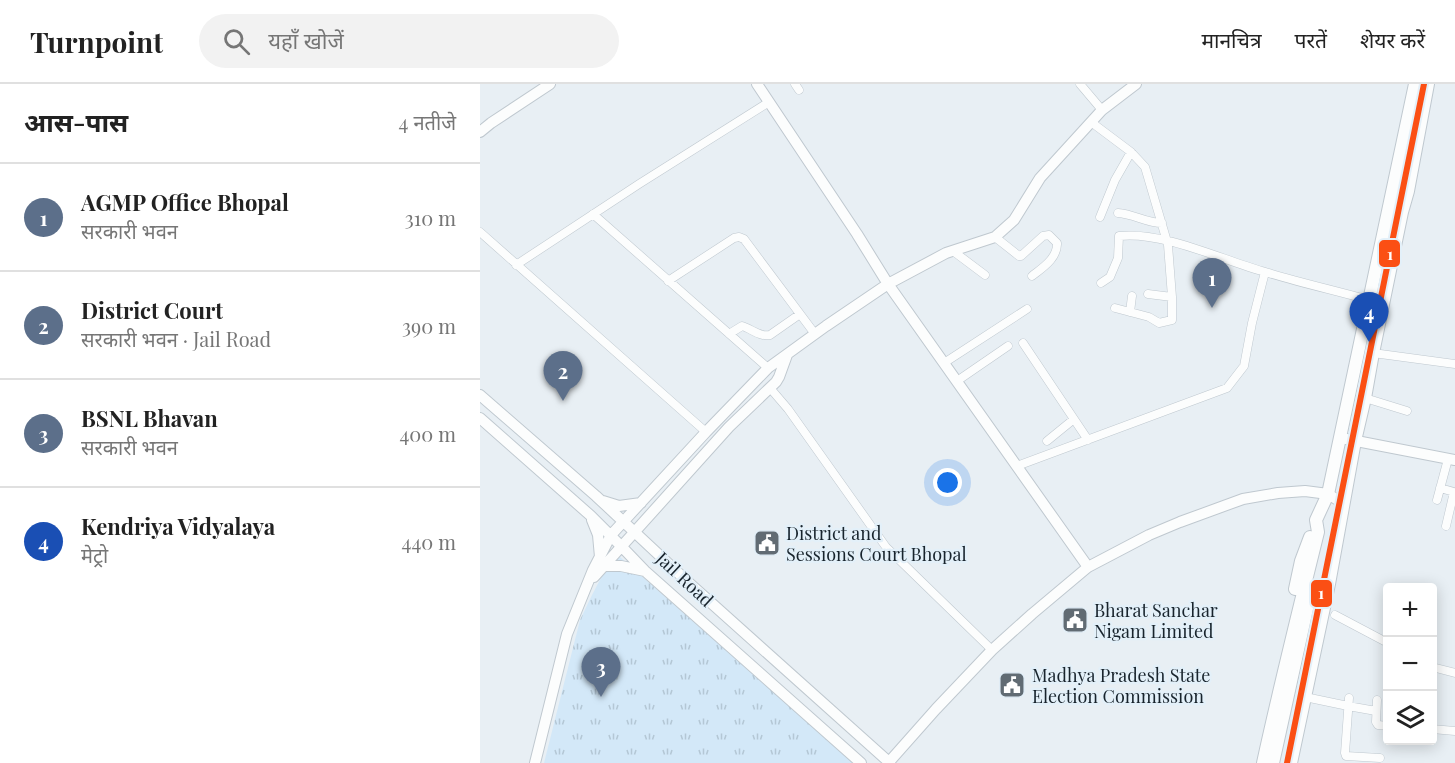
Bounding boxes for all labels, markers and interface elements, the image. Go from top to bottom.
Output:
search box [199,14,619,68]
text: Turnpoint [30,23,163,60]
icon: search [220,25,253,58]
text: यहाँ खोजें [268,25,344,55]
text: मानचित्र [1201,25,1262,53]
text: परतें [1295,25,1327,53]
text: शेयर करें [1360,25,1425,53]
text: आस-पास [24,104,128,139]
text: 4 नतीजे [399,108,456,135]
text: AGMP Office Bhopal [81,187,289,217]
text: 1 [40,204,47,231]
text: 310 m [405,204,456,231]
text: सरकारी भवन [81,217,178,244]
line badge: 1 [1378,239,1401,268]
text: 1 [1387,243,1393,264]
pin: 1 [1192,258,1232,308]
pin: 4 [1350,292,1388,342]
text: District Court [81,295,223,325]
text: 2 [38,312,49,339]
text: 390 m [402,312,456,339]
text: सरकारी भवन · Jail Road [81,325,271,352]
pin: 2 [544,352,583,401]
text: BSNL Bhavan [81,403,218,433]
text: 3 [39,420,48,447]
text: 400 m [399,420,456,447]
text: सरकारी भवन [81,433,178,460]
your location [933,468,962,497]
text: Kendriya Vidyalaya [81,511,275,541]
place label: District and Sessions Court Bhopal [786,521,967,566]
text: 4 [38,528,49,555]
text: 440 m [402,528,456,555]
public building icon: District and Sessions Court Bhopal [752,528,782,558]
text: मेट्रो [81,541,108,568]
street label: Jail Road [650,546,719,612]
line badge: 1 [1310,579,1333,608]
text: 1 [1318,582,1324,603]
map controls [1383,583,1437,745]
button: + [1383,583,1437,637]
place label: Bharat Sanchar Nigam Limited [1094,598,1218,643]
public building icon: Bharat Sanchar Nigam Limited [1060,605,1090,635]
button: − [1383,637,1437,691]
pin: 3 [582,648,620,697]
place label: Madhya Pradesh State Election Commission [1032,663,1210,708]
public building icon: Madhya Pradesh State Election Commission [997,670,1027,700]
button: layers [1383,691,1437,745]

